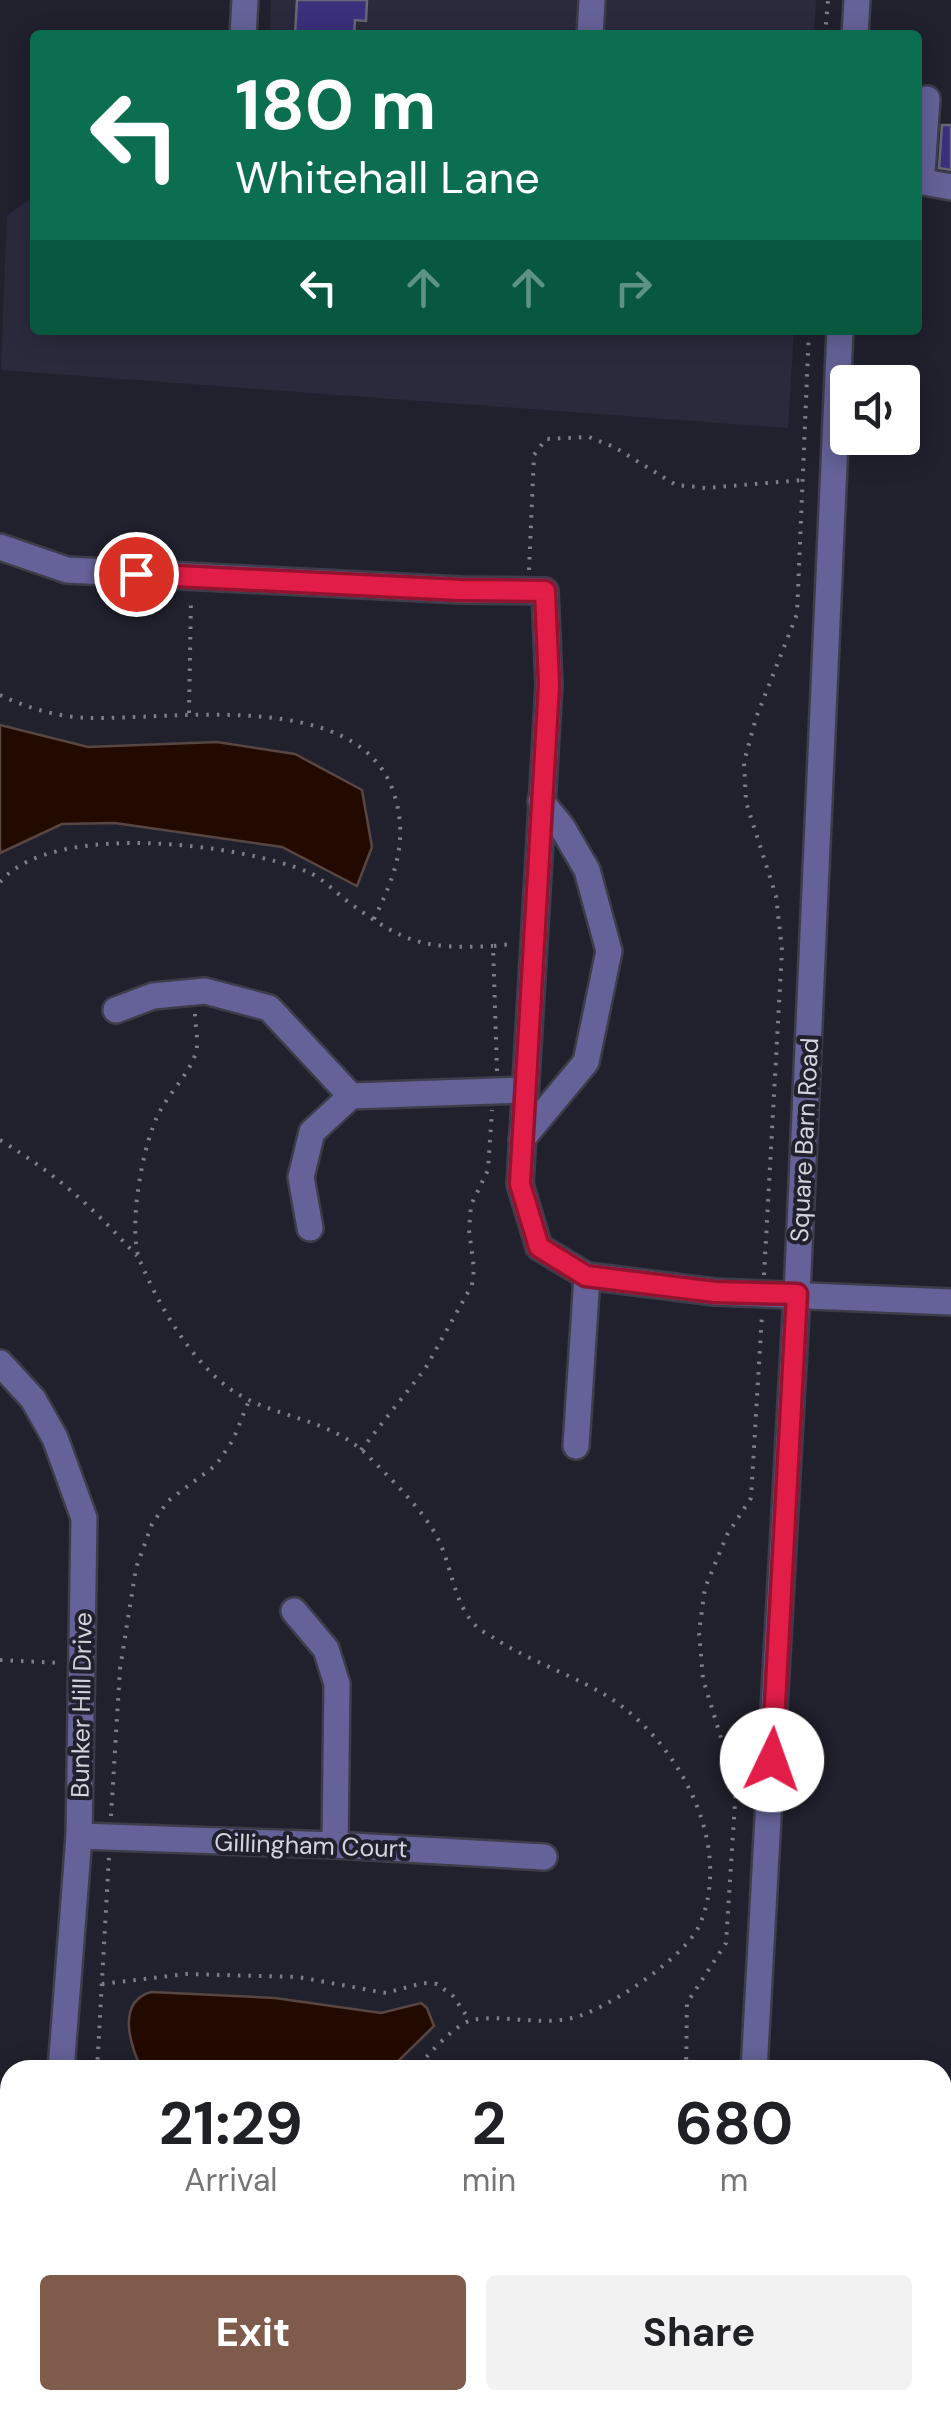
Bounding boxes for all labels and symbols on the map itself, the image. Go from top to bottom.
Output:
pin [94,532,179,617]
street label: Square Barn Road [783,1037,826,1243]
street label: Bunker Hill Drive [63,1612,100,1798]
position arrow [720,1708,824,1812]
street label: Gillingham Court [214,1826,408,1865]

